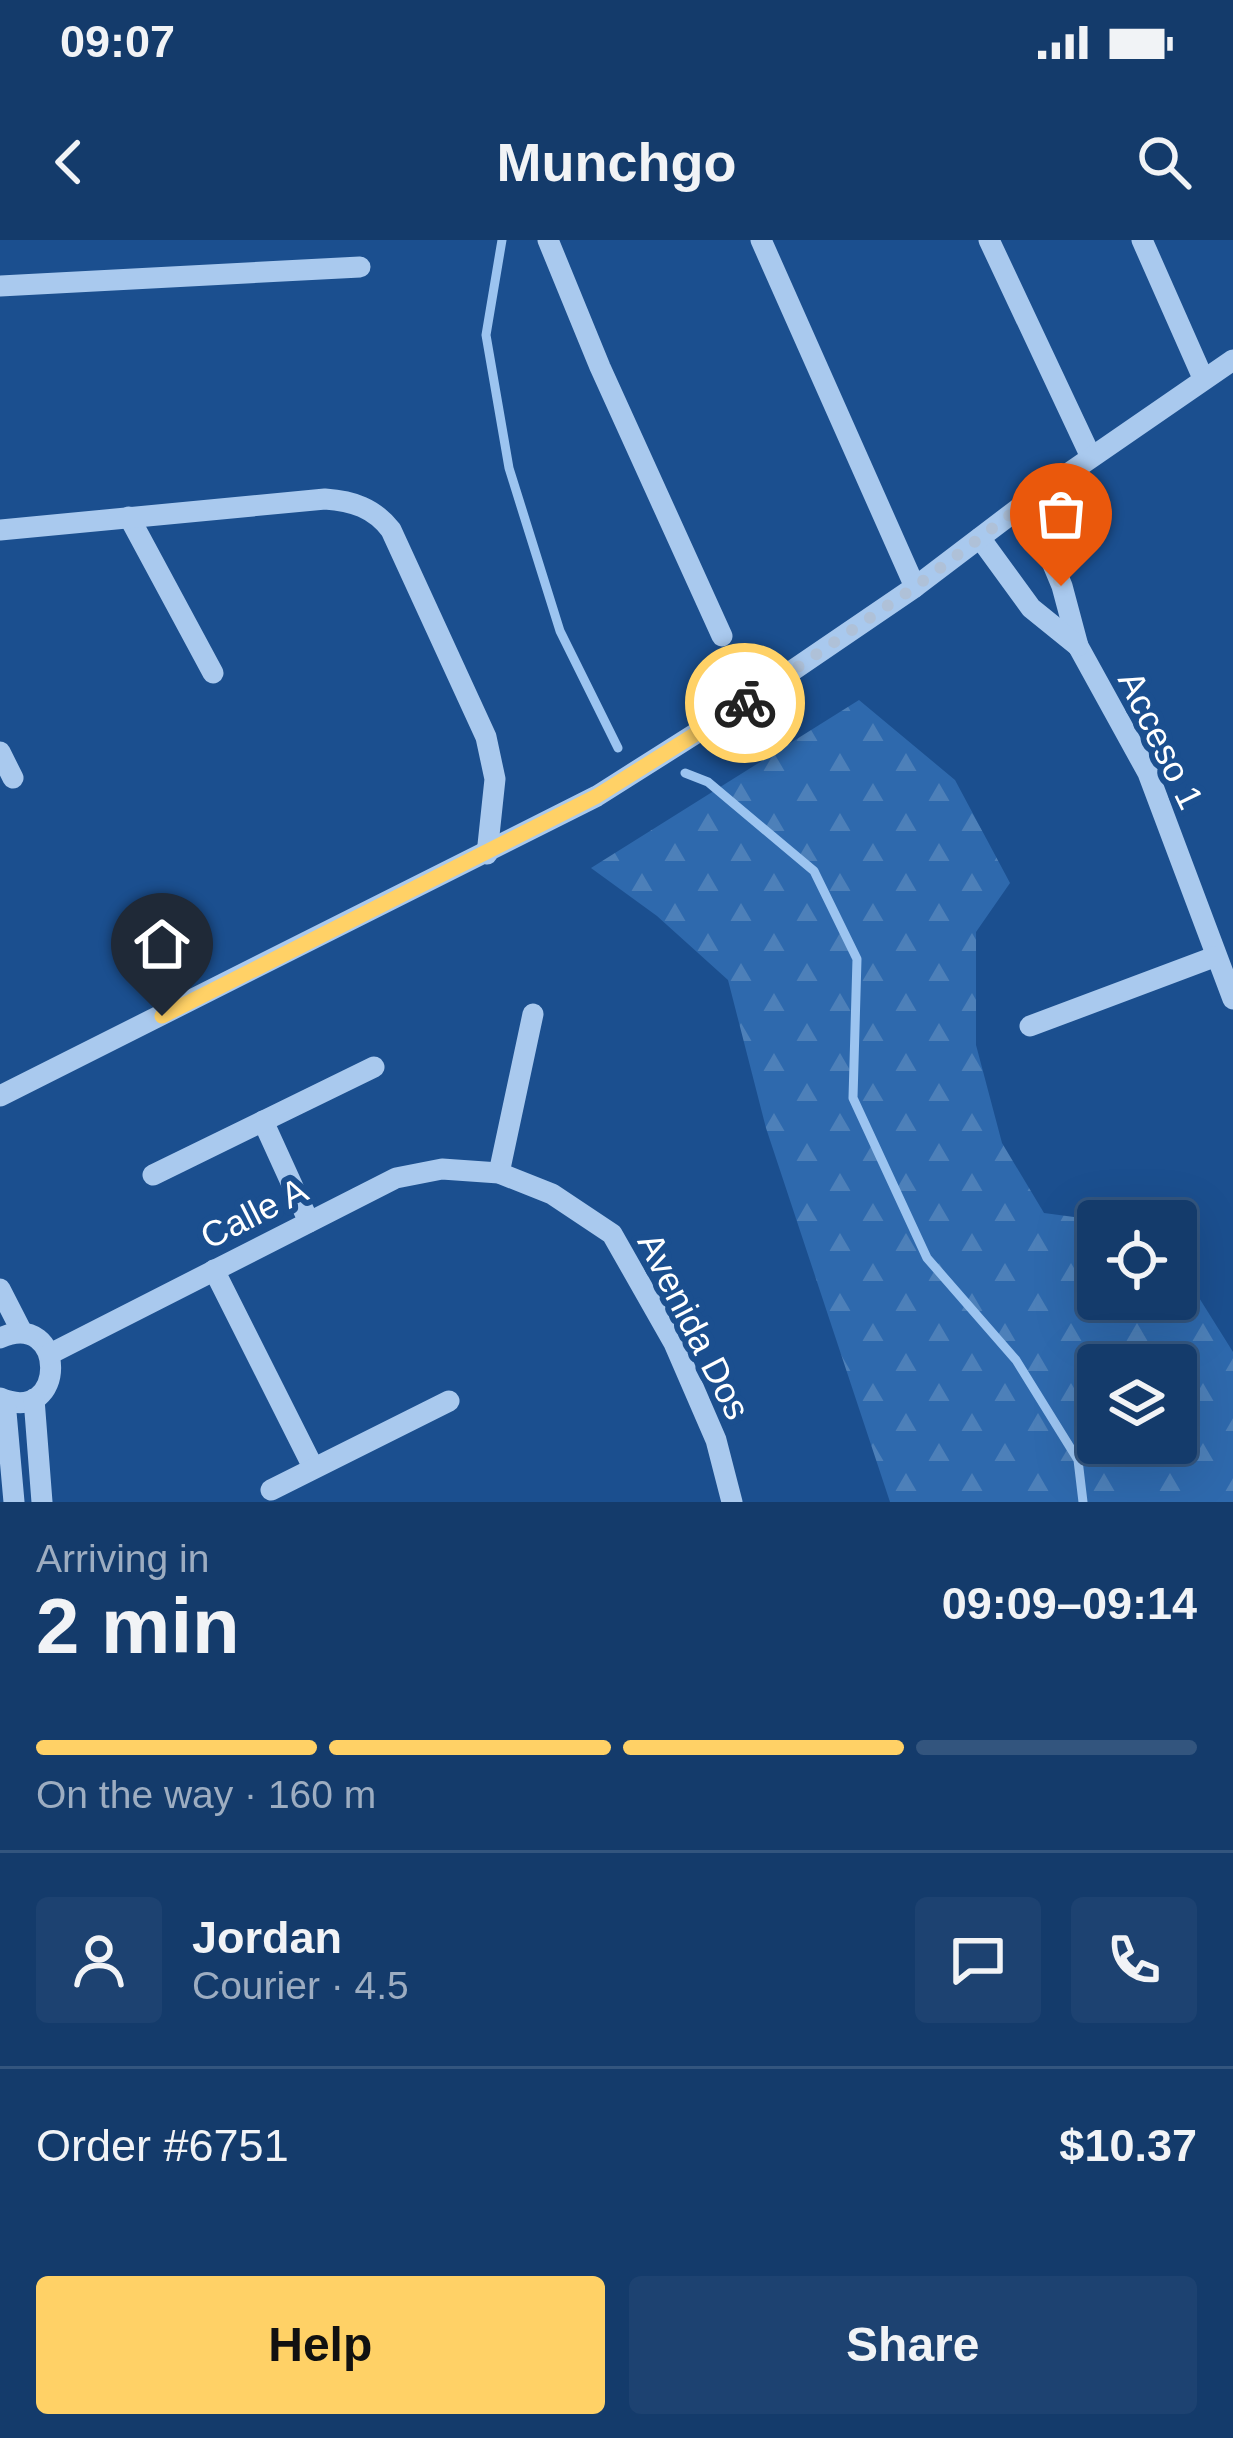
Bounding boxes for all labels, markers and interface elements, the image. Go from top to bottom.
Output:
text: 09:07 [60,16,175,67]
icon: back [36,129,102,195]
icon: search [1131,129,1197,195]
text: Munchgo [497,132,736,192]
pin [1010,463,1112,586]
icon: bag [1028,481,1094,547]
courier [685,643,805,763]
street label: Acceso 1 [1110,664,1212,816]
icon: bike [712,670,778,736]
pin [111,893,213,1016]
icon: home [129,911,195,977]
street label: Calle A [194,1169,314,1257]
map controls [1077,1200,1197,1464]
button: locate [1077,1200,1197,1320]
street label: Avenida Dos [630,1226,758,1426]
button: layers [1077,1344,1197,1464]
text: Arriving in [36,1537,209,1580]
text: 09:09–09:14 [942,1578,1197,1629]
text: 2 min [36,1582,240,1670]
text: On the way · 160 m [36,1773,376,1816]
button: person [36,1897,162,2023]
button: chat [915,1897,1041,2023]
button: phone [1071,1897,1197,2023]
text: Jordan [192,1912,342,1963]
text: Courier · 4.5 [192,1964,409,2007]
text: Order #6751 [36,2120,289,2171]
text: $10.37 [1059,2120,1197,2171]
button: Help [36,2276,605,2414]
button: Share [629,2276,1197,2414]

